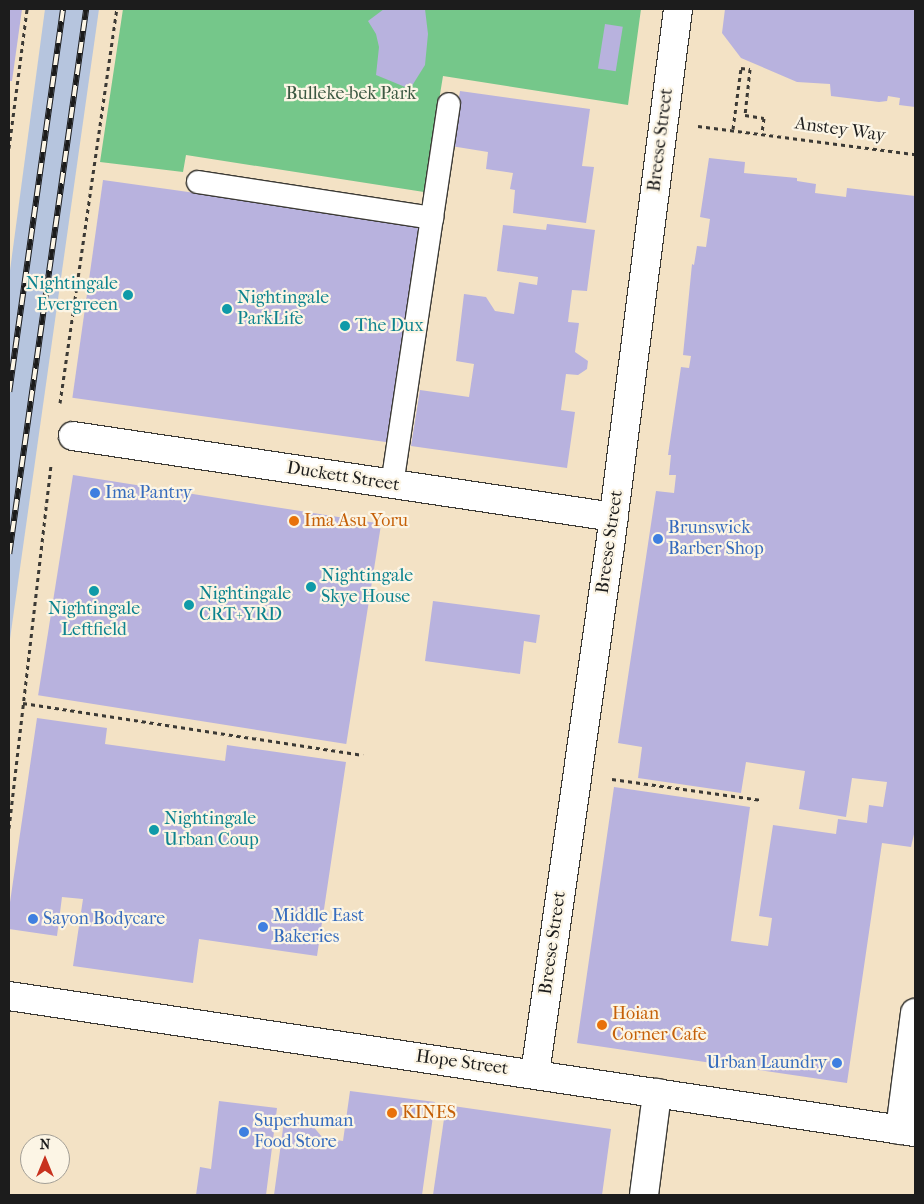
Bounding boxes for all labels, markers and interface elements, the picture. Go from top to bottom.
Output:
park label: Bulleke-bek Park [286,83,416,105]
street label: Breese Street [644,87,678,193]
street label: Anstey Way [793,113,887,147]
place label: Nightingale Evergreen [26,274,118,316]
place label: Nightingale ParkLife [237,288,329,330]
marker: Nightingale Evergreen [122,289,134,301]
marker: Nightingale ParkLife [221,303,233,315]
place label: The Dux [355,315,424,337]
marker: The Dux [339,320,351,332]
street label: Duckett Street [285,457,401,497]
place label: Ima Pantry [105,482,192,504]
marker: Ima Pantry [89,487,101,499]
street label: Breese Street [592,489,628,595]
place label: Ima Asu Yoru [304,510,408,532]
marker: Ima Asu Yoru [288,515,300,527]
place label: Brunswick Barber Shop [668,518,764,560]
marker: Brunswick Barber Shop [652,533,664,545]
place label: Nightingale Skye House [321,566,413,608]
marker: Nightingale Skye House [305,581,317,593]
place label: Nightingale CRT+YRD [199,584,291,626]
marker: Nightingale Leftfield [88,585,100,597]
place label: Nightingale Leftfield [48,599,140,642]
marker: Nightingale CRT+YRD [183,599,195,611]
place label: Nightingale Urban Coup [164,809,259,852]
marker: Nightingale Urban Coup [148,824,160,836]
street label: Breese Street [535,890,571,996]
place label: Middle East Bakeries [273,906,364,949]
place label: Sayon Bodycare [43,908,165,930]
marker: Sayon Bodycare [27,913,39,925]
marker: Middle East Bakeries [257,921,269,933]
place label: Hoian Corner Cafe [612,1004,707,1046]
marker: Hoian Corner Cafe [596,1019,608,1031]
street label: Hope Street [414,1046,510,1080]
place label: Urban Laundry [707,1052,827,1074]
marker: Urban Laundry [831,1057,843,1069]
place label: KINES [402,1102,456,1124]
marker: KINES [386,1107,398,1119]
place label: Superhuman Food Store [254,1111,353,1154]
marker: Superhuman Food Store [238,1126,250,1138]
north arrow [20,1134,70,1184]
text: N [40,1136,50,1153]

